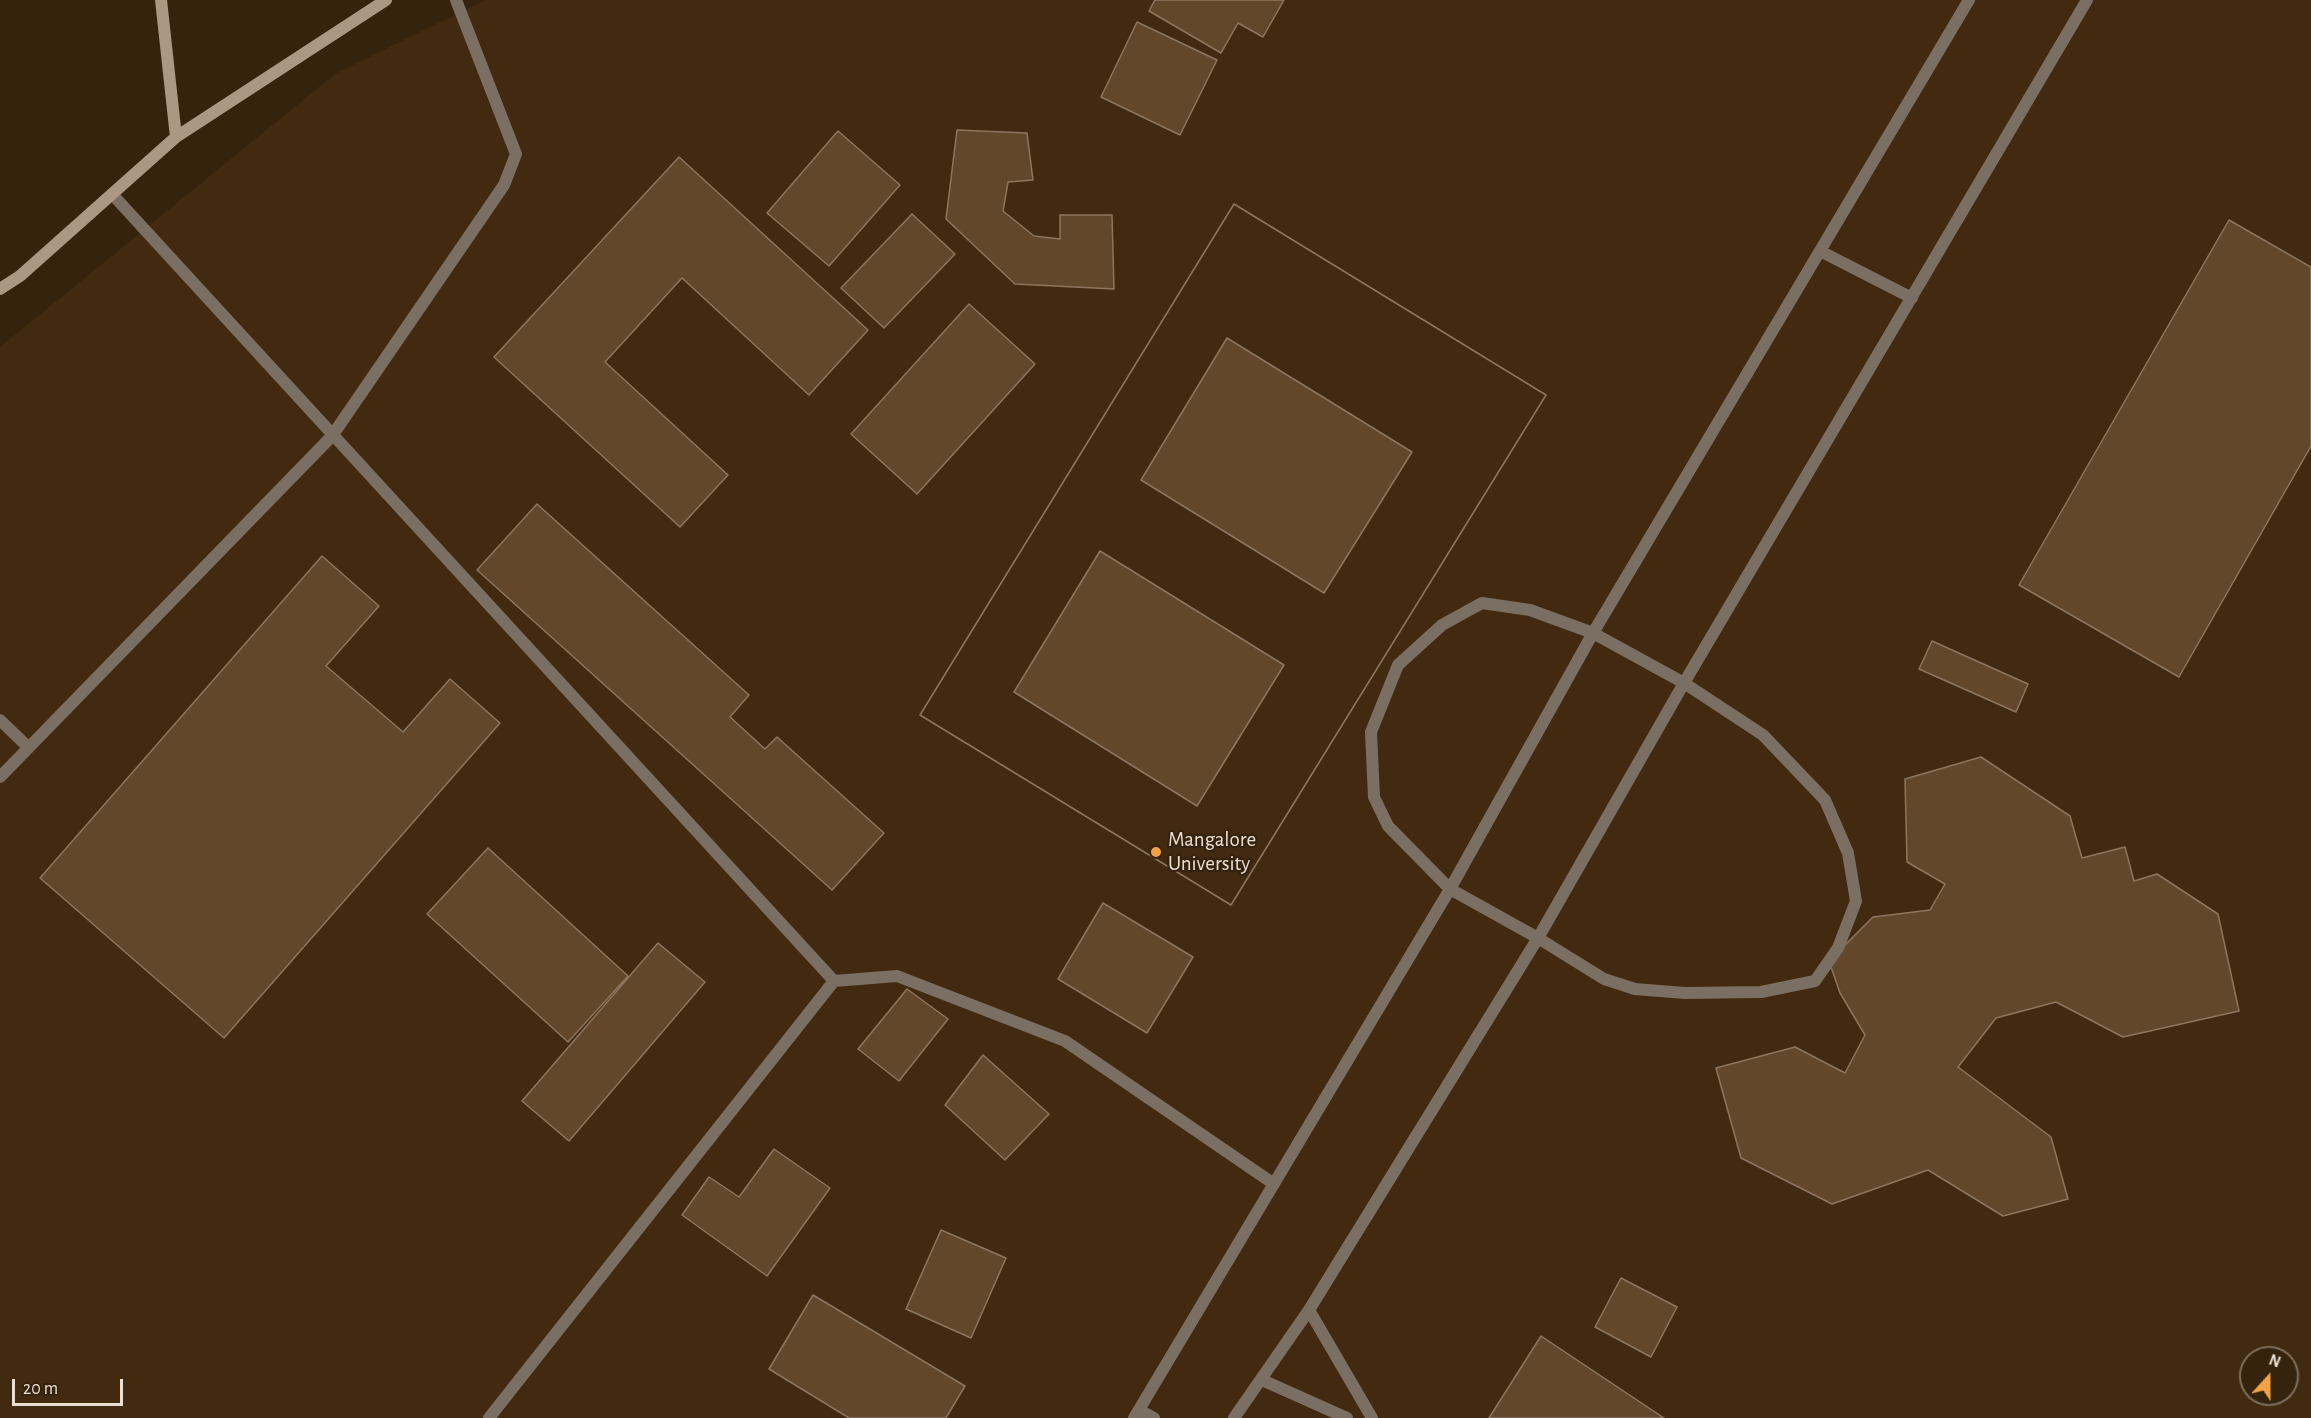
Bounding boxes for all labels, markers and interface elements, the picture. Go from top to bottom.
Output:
place label: Mangalore University [1168,827,1256,877]
marker: Mangalore University [1149,845,1163,859]
north arrow [2239,1346,2299,1406]
text: N [2267,1352,2283,1371]
scale bar [15,1367,126,1405]
text: 20 m [23,1380,58,1398]

